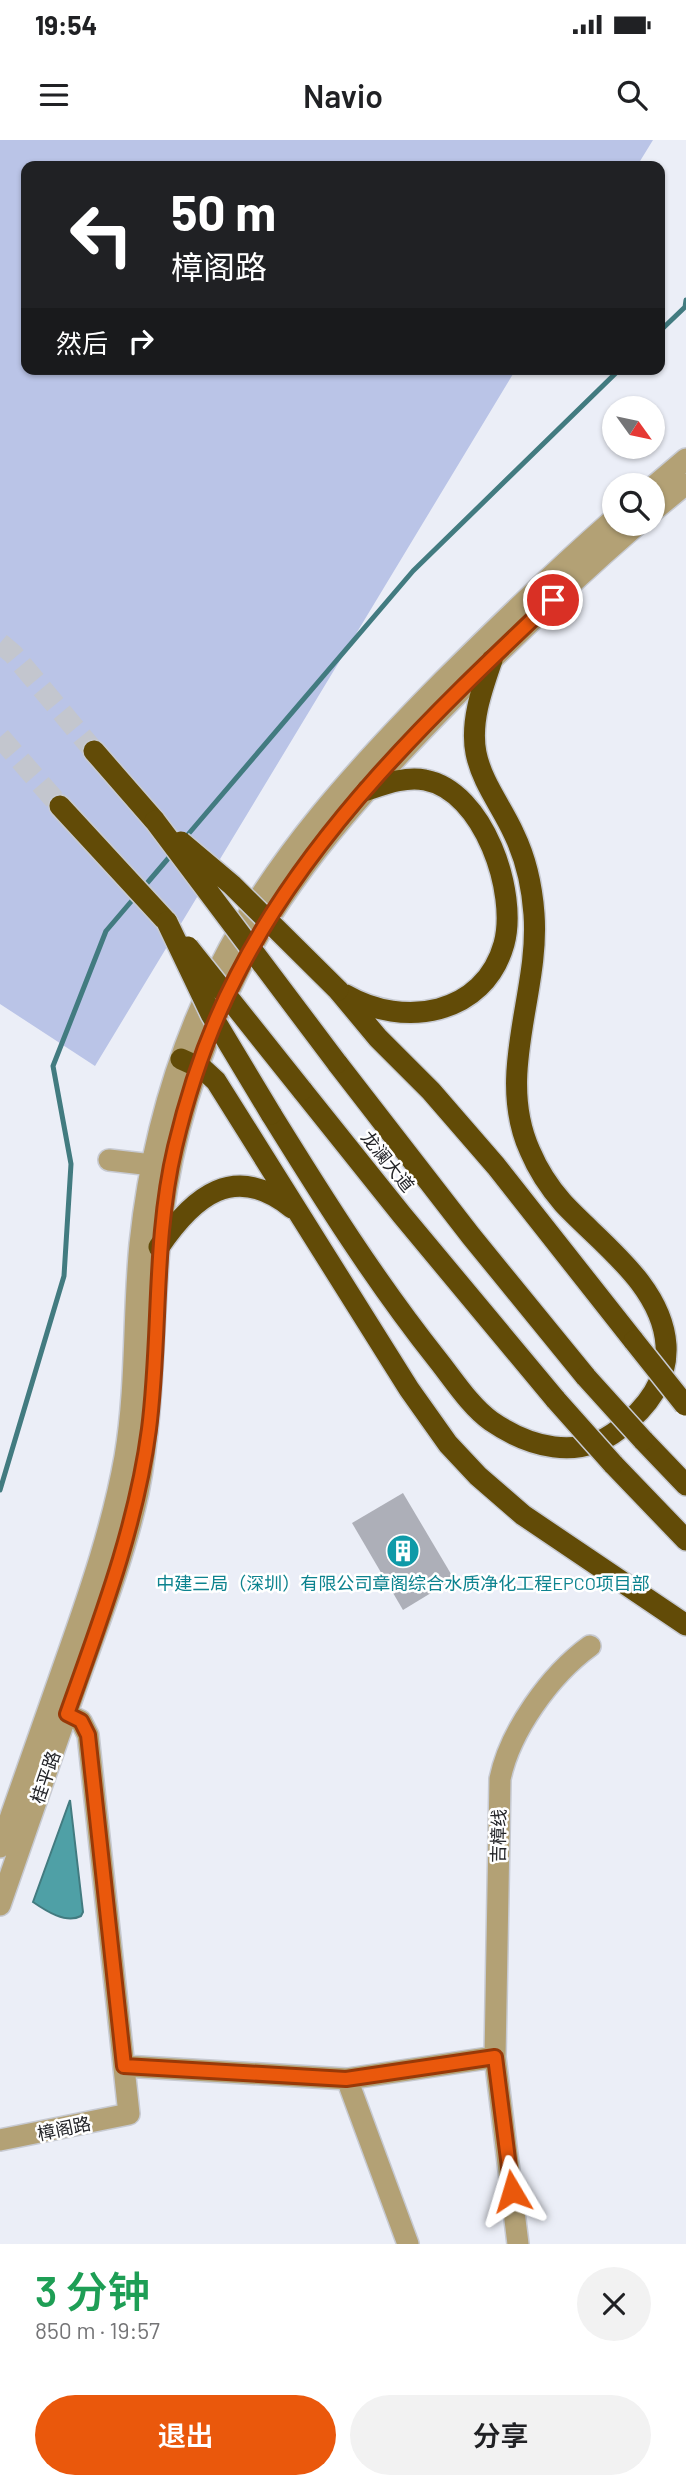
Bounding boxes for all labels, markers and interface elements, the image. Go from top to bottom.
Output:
text: 19:54 [35,9,97,40]
icon: menu [35,76,73,114]
text: Navio [303,76,383,114]
icon: search [613,76,651,114]
text: 50 m [171,182,276,241]
icon: left [56,189,147,280]
text: 樟阁路 [171,247,267,285]
icon: right [122,322,160,360]
text: 然后 [56,327,108,358]
north arrow [602,396,665,458]
map controls [602,396,665,536]
button: search [602,473,665,536]
pin [523,570,583,630]
icon: arrive [534,581,572,619]
street label: 龙澜大道 [357,1126,419,1196]
building icon: 中建三局（深圳）有限公司章阁综合水质净化工程EPCO项目部 [384,1532,422,1570]
place label: 中建三局（深圳）有限公司章阁综合水质净化工程EPCO项目部 [156,1572,650,1594]
street label: 桂平路 [26,1748,64,1806]
street label: 吉樟线 [487,1809,509,1863]
street label: 樟阁路 [35,2112,93,2144]
position arrow [475,2154,549,2228]
text: 3 分钟 [35,2265,150,2315]
button: close [577,2267,651,2341]
text: 850 m · 19:57 [35,2316,160,2344]
button: 退出 [35,2395,336,2475]
button: 分享 [350,2395,651,2475]

